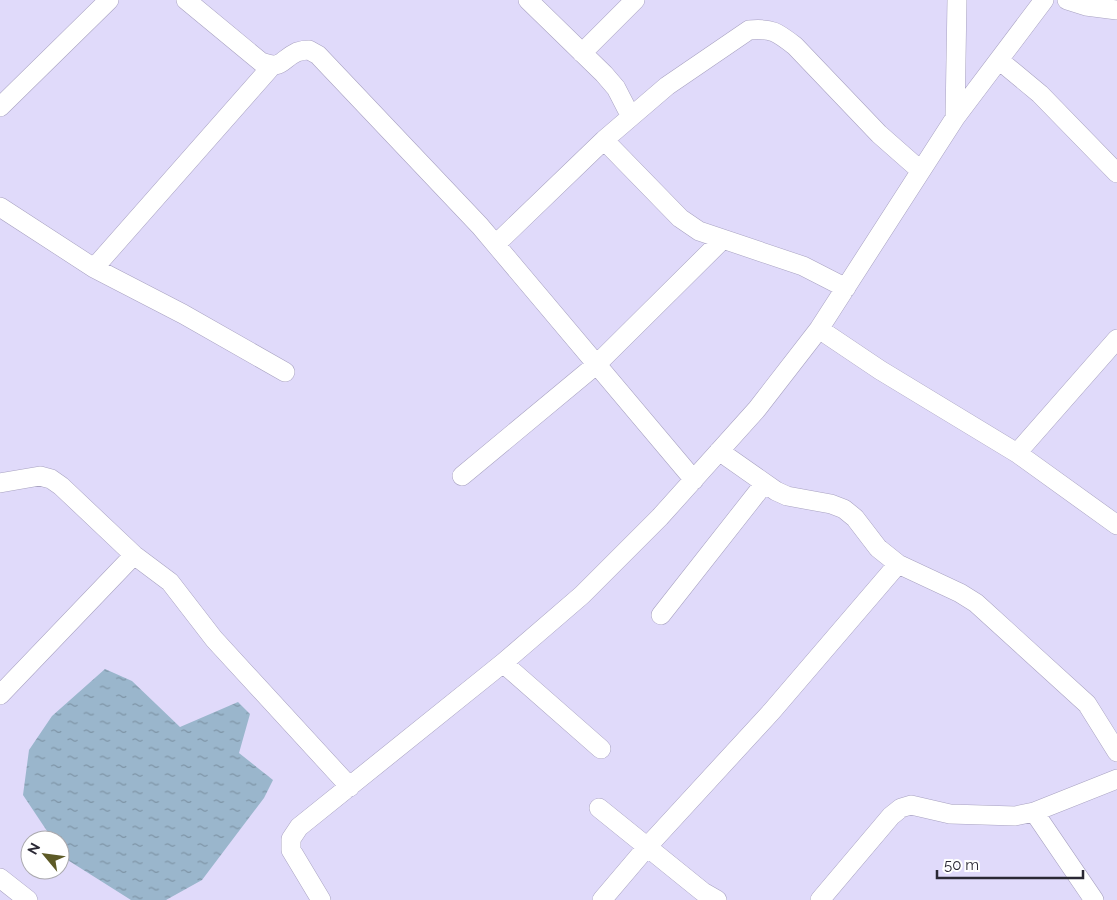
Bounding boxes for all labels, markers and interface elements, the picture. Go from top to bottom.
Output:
north arrow [20,830,70,880]
text: N [24,840,43,857]
scale bar [937,848,1083,880]
text: 50 m [944,856,979,874]

